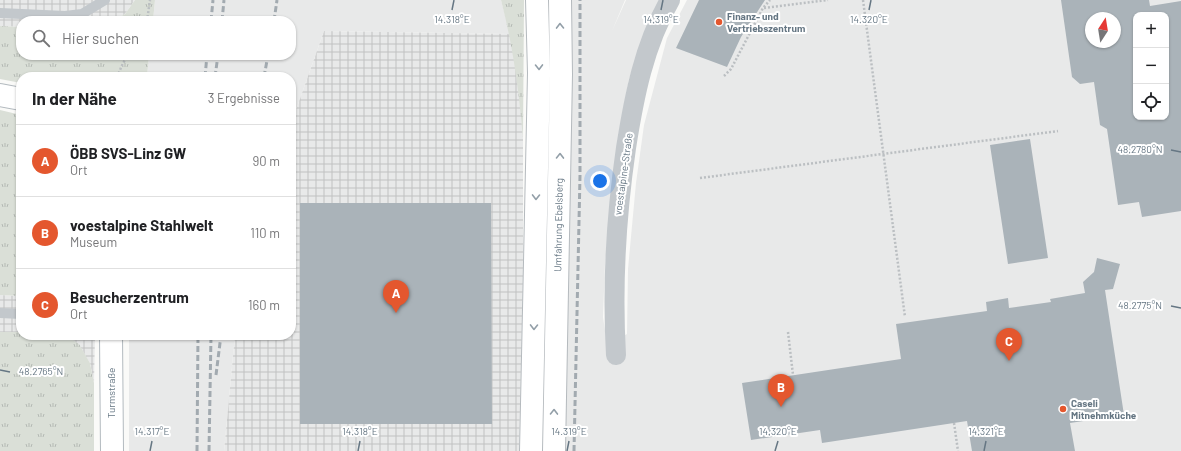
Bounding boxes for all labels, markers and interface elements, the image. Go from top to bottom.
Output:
place label: Finanz- und Vertriebszentrum [727,10,805,34]
north arrow [1085,12,1121,48]
map controls [1133,12,1169,120]
button: + [1133,12,1169,48]
text: 14.318°E [434,13,470,25]
text: 14.319°E [643,13,679,25]
text: 14.320°E [850,13,888,25]
search box [16,16,296,60]
marker: Finanz- und Vertriebszentrum [714,17,724,27]
one-way arrow [556,23,564,29]
icon: search [30,27,52,49]
text: Hier suchen [62,29,139,47]
button: − [1133,48,1169,84]
one-way arrow [534,64,543,70]
button: locate [1133,84,1169,120]
text: In der Nähe [32,88,117,108]
text: 3 Ergebnisse [208,90,280,106]
street label: voestalpine-Straße [611,132,635,216]
text: 48.2780°N [1117,143,1163,155]
text: ÖBB SVS-Linz GW [70,144,186,162]
text: A [41,153,49,169]
text: 90 m [253,153,280,169]
one-way arrow [556,153,564,159]
text: Ort [70,162,88,178]
your location [590,171,610,191]
street label: Umfahrung Ebelsberg [551,178,565,272]
one-way arrow [532,194,540,200]
text: voestalpine Stahlwelt [70,216,213,234]
text: B [41,225,49,241]
text: 110 m [250,225,280,241]
text: Museum [70,234,117,250]
pin: A [383,280,409,313]
text: Besucherzentrum [70,288,189,306]
text: C [41,297,49,313]
text: 160 m [248,297,280,313]
text: 48.2775°N [1118,299,1162,311]
text: Ort [70,306,88,322]
one-way arrow [530,324,538,330]
pin: C [996,328,1022,361]
text: 48.2765°N [19,365,63,377]
street label: Turmstraße [105,368,117,418]
pin: B [768,374,794,407]
place label: Caseli Mitnehmküche [1071,397,1137,421]
marker: Caseli Mitnehmküche [1058,404,1068,414]
one-way arrow [550,409,559,415]
text: 14.317°E [135,425,169,437]
text: 14.318°E [342,425,378,437]
text: 14.319°E [551,425,587,437]
text: 14.320°E [759,425,797,437]
text: 14.321°E [968,425,1004,437]

